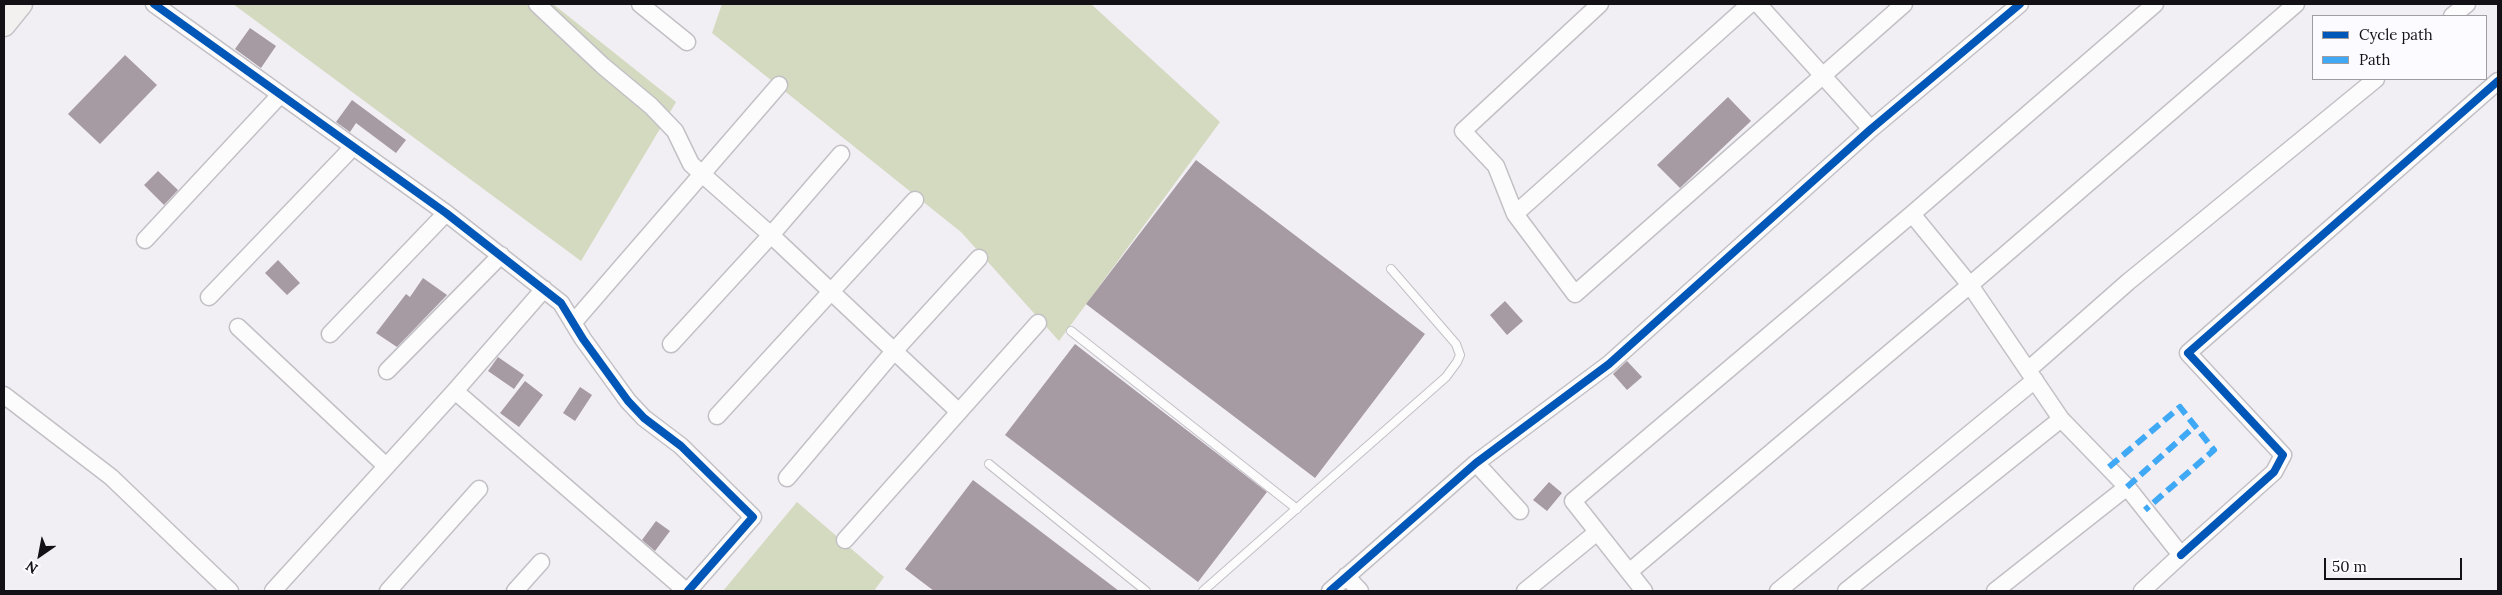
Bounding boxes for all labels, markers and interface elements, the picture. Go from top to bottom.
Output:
legend [2312,15,2487,80]
text: Cycle path [2359,25,2433,44]
text: Path [2359,50,2390,69]
north arrow [15,530,65,580]
scale bar [2327,548,2464,580]
text: N [22,557,41,578]
text: 50 m [2332,557,2367,576]

